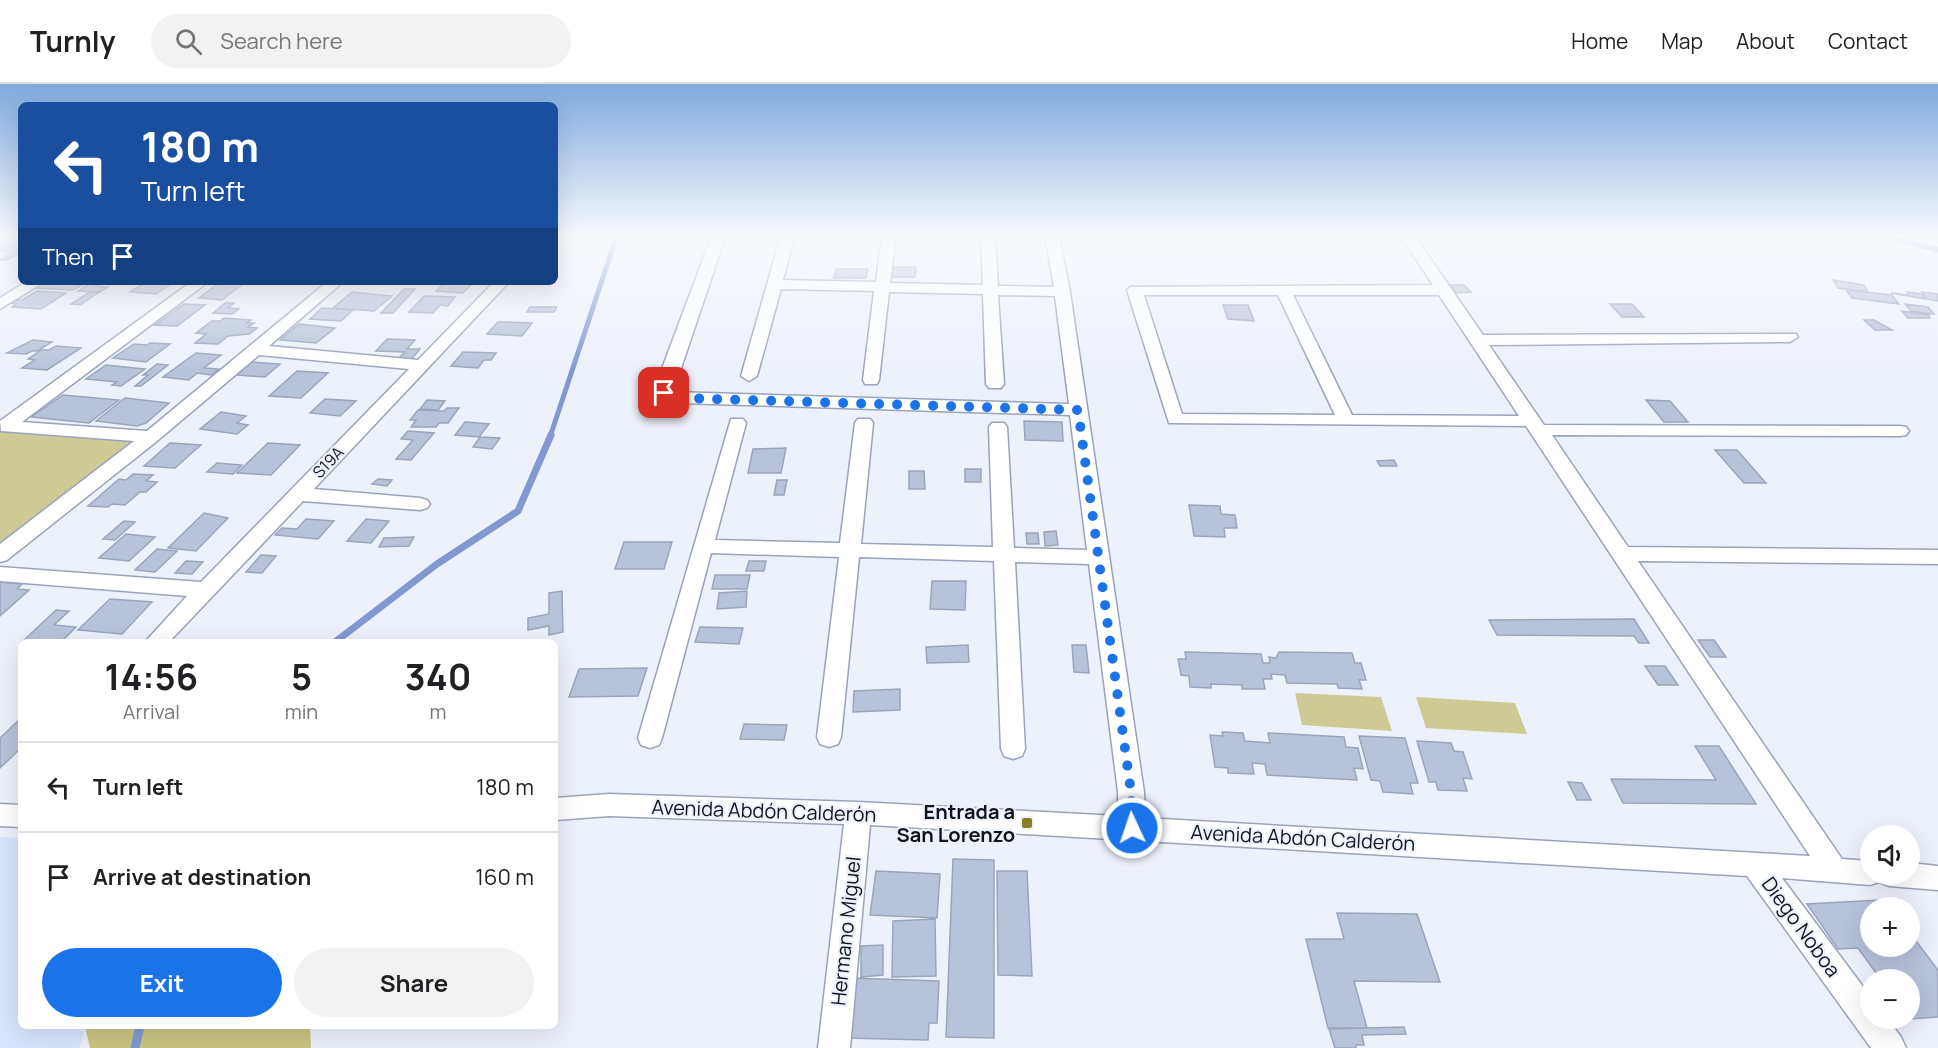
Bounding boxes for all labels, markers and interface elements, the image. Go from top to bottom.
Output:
search box [151,14,571,68]
text: Turnly [30,22,115,60]
icon: search [172,25,205,58]
text: Search here [220,26,343,56]
text: Home [1571,27,1628,55]
text: Map [1661,27,1703,55]
text: About [1736,27,1795,55]
text: Contact [1828,27,1908,55]
text: 180 m [141,117,259,175]
icon: left [42,126,120,204]
text: Turn left [141,172,245,209]
icon: arrive [106,240,139,273]
text: Then [42,242,94,272]
pin [638,367,689,418]
icon: arrive [647,376,680,409]
street label: S19A [308,441,348,483]
text: 14:56 [105,652,198,701]
text: 5 [291,652,312,701]
text: 340 [405,652,471,701]
text: Arrival [123,698,180,725]
text: min [285,698,318,725]
text: m [430,698,447,725]
icon: left [42,771,75,804]
text: Turn left [93,772,183,802]
text: 180 m [476,772,534,802]
street label: Avenida Abdón Calderón [651,793,877,828]
position arrow [1100,796,1164,860]
place label: Entrada a San Lorenzo [897,798,1015,848]
marker: Entrada a San Lorenzo [1020,816,1034,830]
street label: Avenida Abdón Calderón [1190,818,1416,857]
map controls [1860,825,1920,1029]
button: sound [1860,825,1920,885]
street label: Hermano Miguel [824,855,867,1007]
icon: arrive [42,861,75,894]
text: Arrive at destination [93,862,311,892]
text: 160 m [475,862,534,892]
street label: Diego Noboa [1756,871,1847,982]
button: + [1860,897,1920,957]
button: Exit [42,948,282,1017]
button: Share [294,948,534,1017]
button: − [1860,969,1920,1029]

